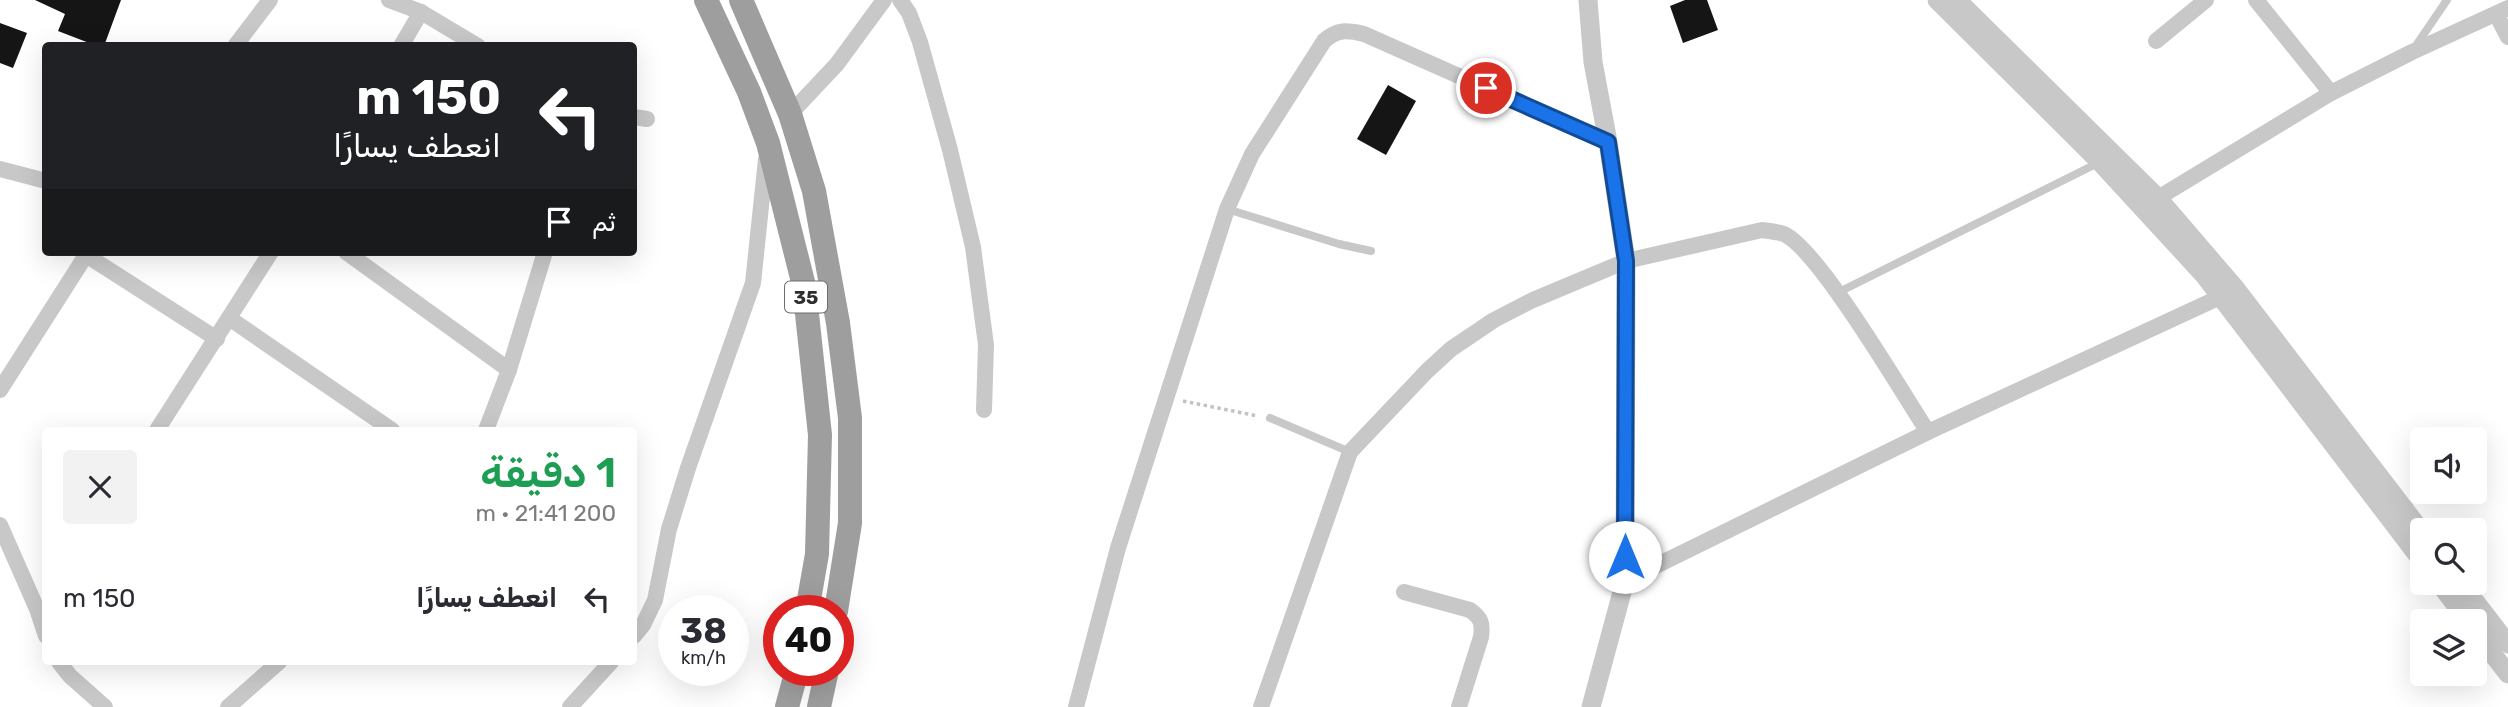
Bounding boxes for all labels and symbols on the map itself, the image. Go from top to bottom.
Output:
pin [1456,58,1516,118]
road number: 35 [785,282,827,312]
position arrow [1588,520,1662,594]
speed limit sign: 40 [763,595,854,686]

